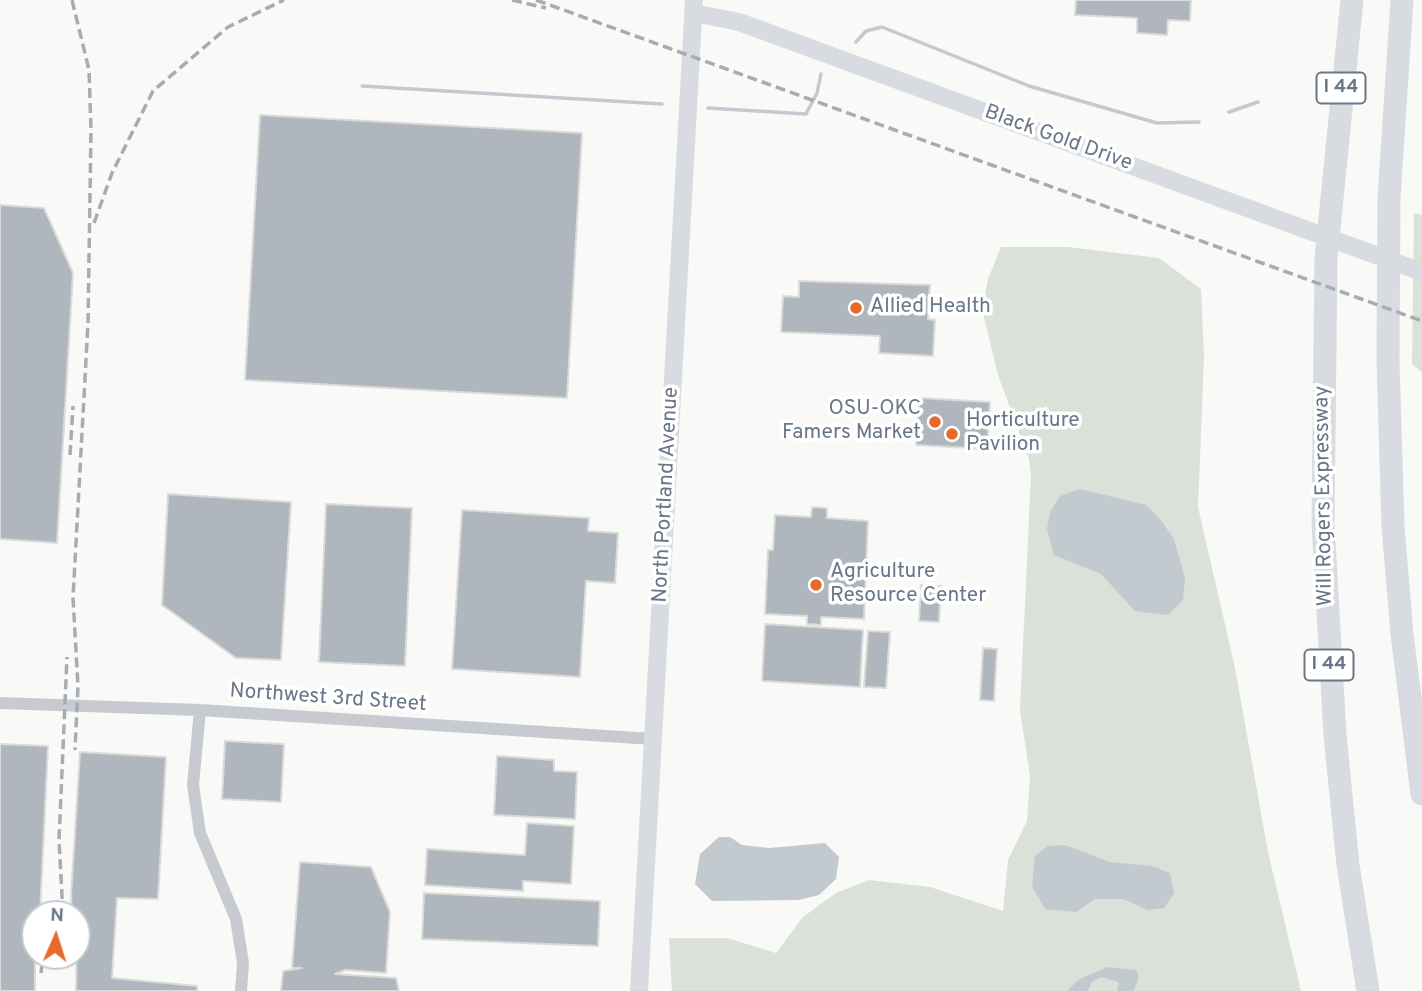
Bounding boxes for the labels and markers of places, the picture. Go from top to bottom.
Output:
place label: Allied Health [870,295,991,321]
marker: Allied Health [848,300,864,316]
place label: OSU-OKC Famers Market [782,397,921,447]
place label: Horticulture Pavilion [966,409,1080,459]
marker: OSU-OKC Famers Market [927,414,943,430]
marker: Horticulture Pavilion [944,426,960,442]
place label: Agriculture Resource Center [830,560,987,610]
marker: Agriculture Resource Center [808,577,824,593]

